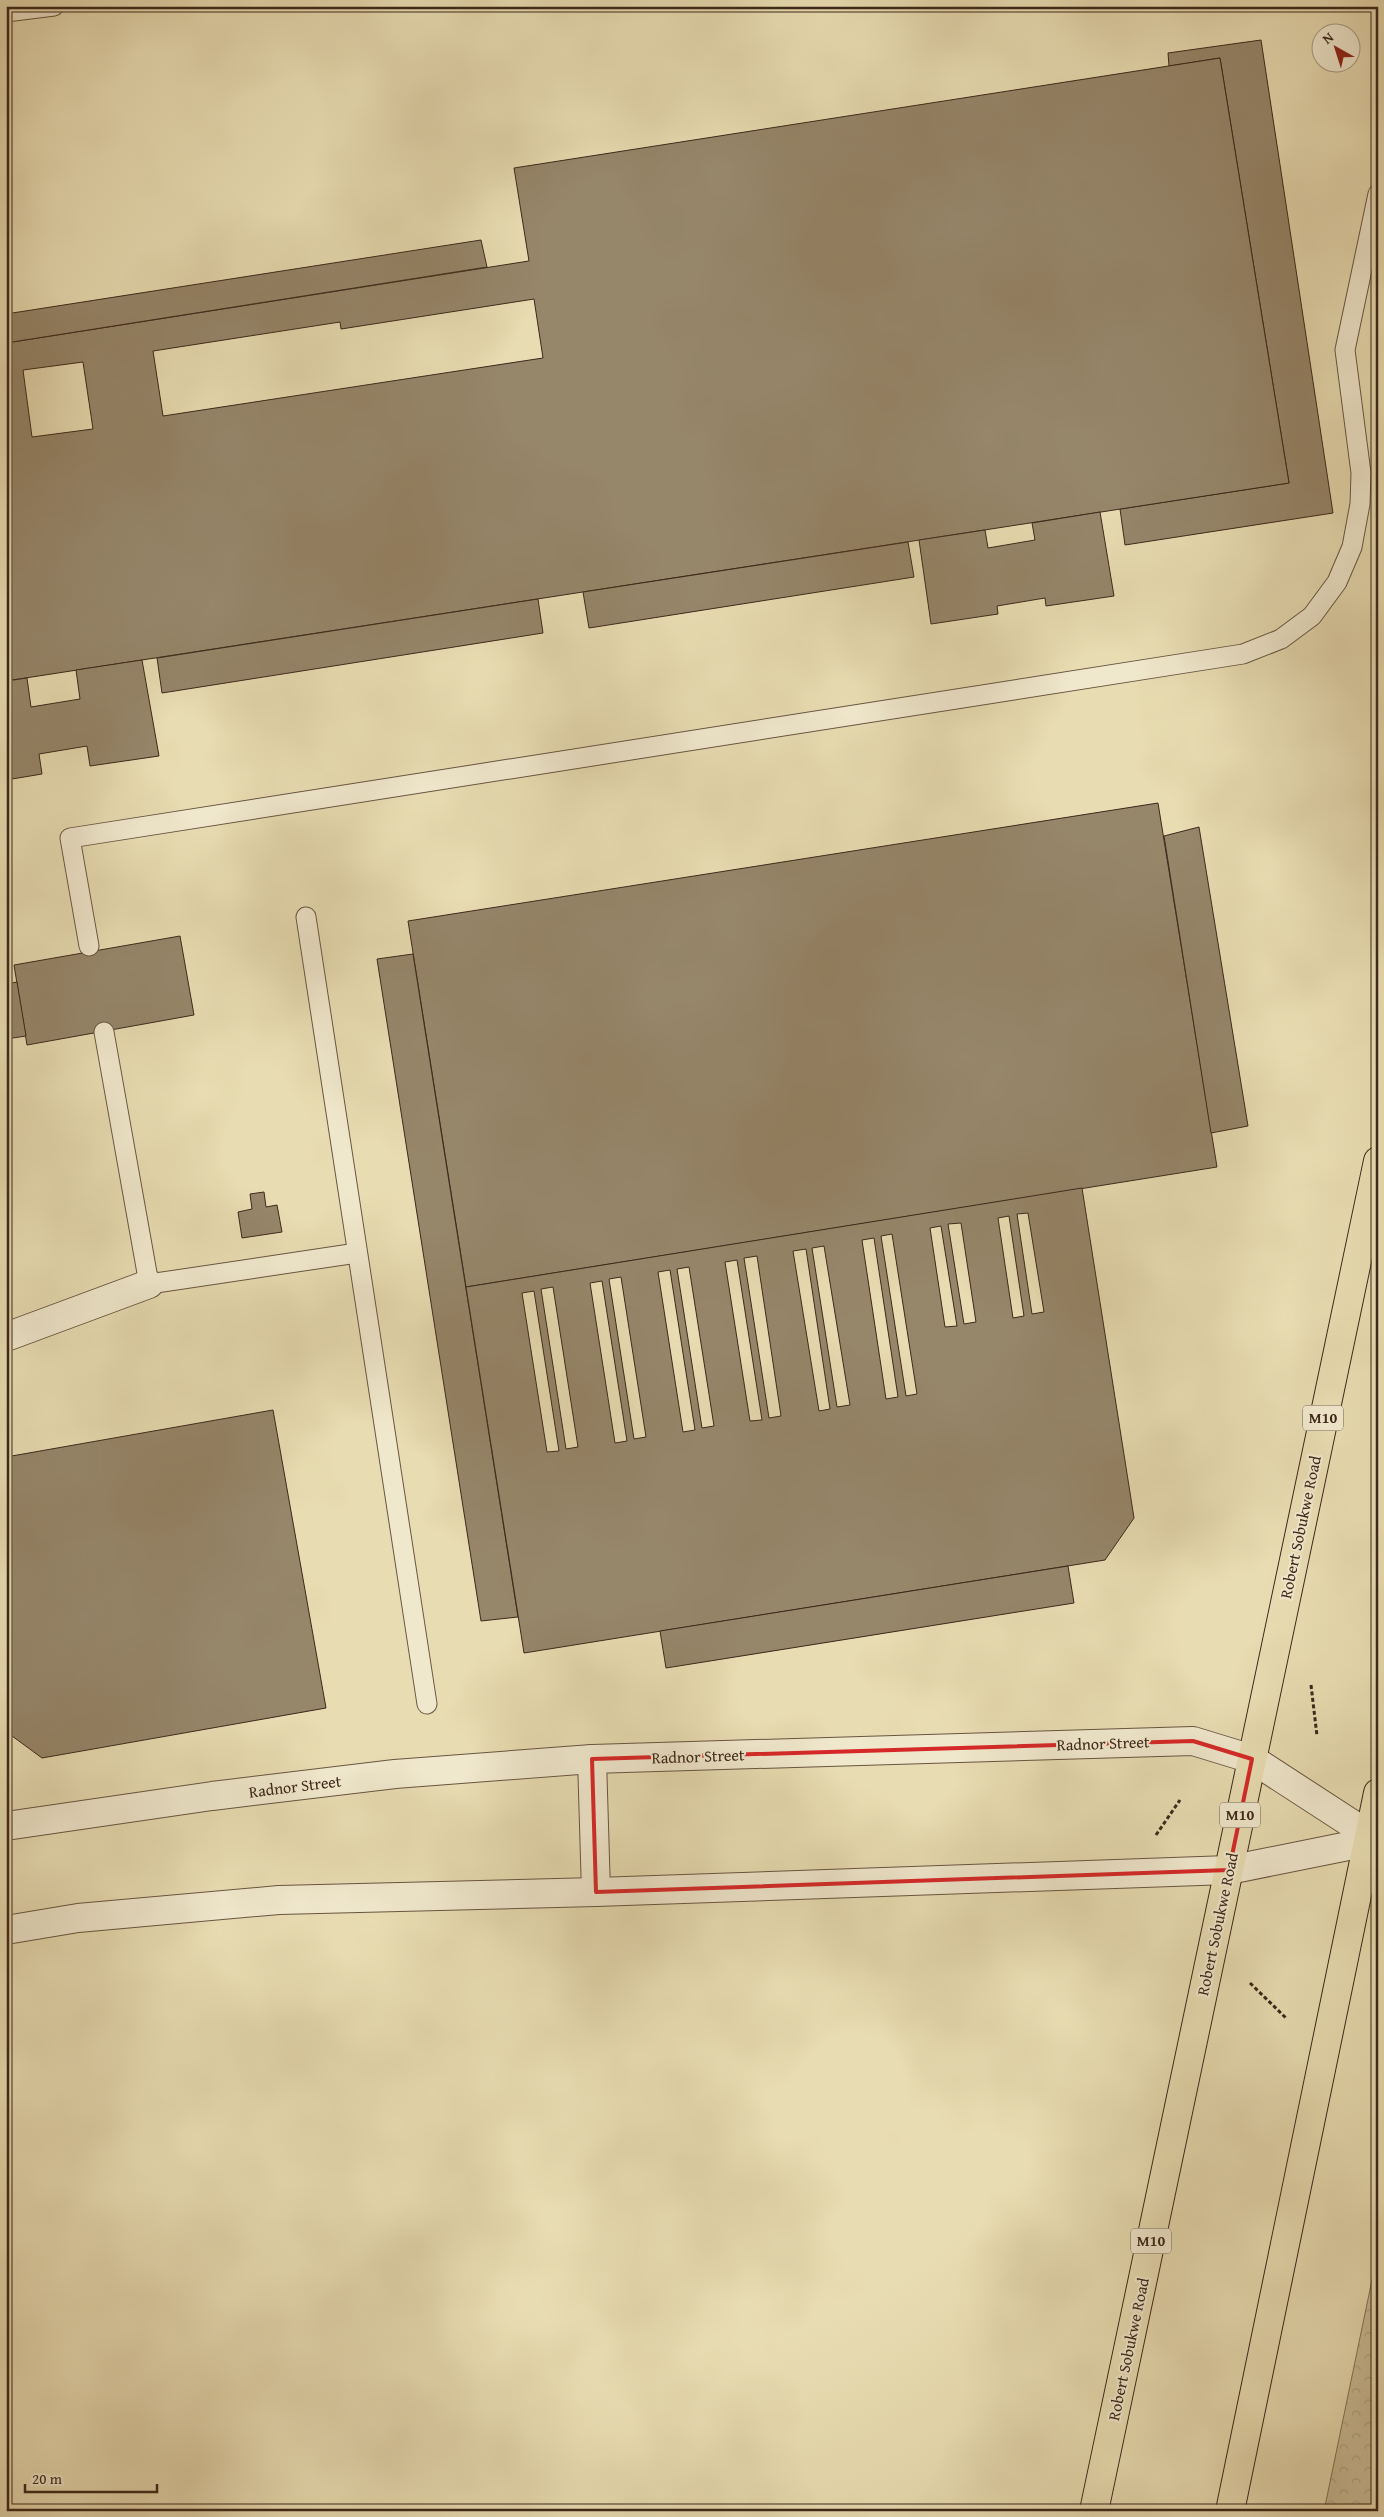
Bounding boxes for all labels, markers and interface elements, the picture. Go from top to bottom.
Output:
north arrow [1312,22,1362,72]
text: N [1318,27,1338,49]
road number: M10 [1303,1406,1343,1430]
street label: Robert Sobukwe Road [1273,1453,1327,1601]
street label: Radnor Street [1056,1729,1150,1757]
street label: Radnor Street [651,1742,745,1770]
street label: Radnor Street [247,1768,343,1804]
road number: M10 [1220,1802,1260,1828]
street label: Robert Sobukwe Road [1190,1850,1244,1998]
road number: M10 [1131,2228,1171,2254]
street label: Robert Sobukwe Road [1101,2275,1155,2423]
scale bar [25,2462,158,2494]
text: 20 m [32,2468,63,2489]

